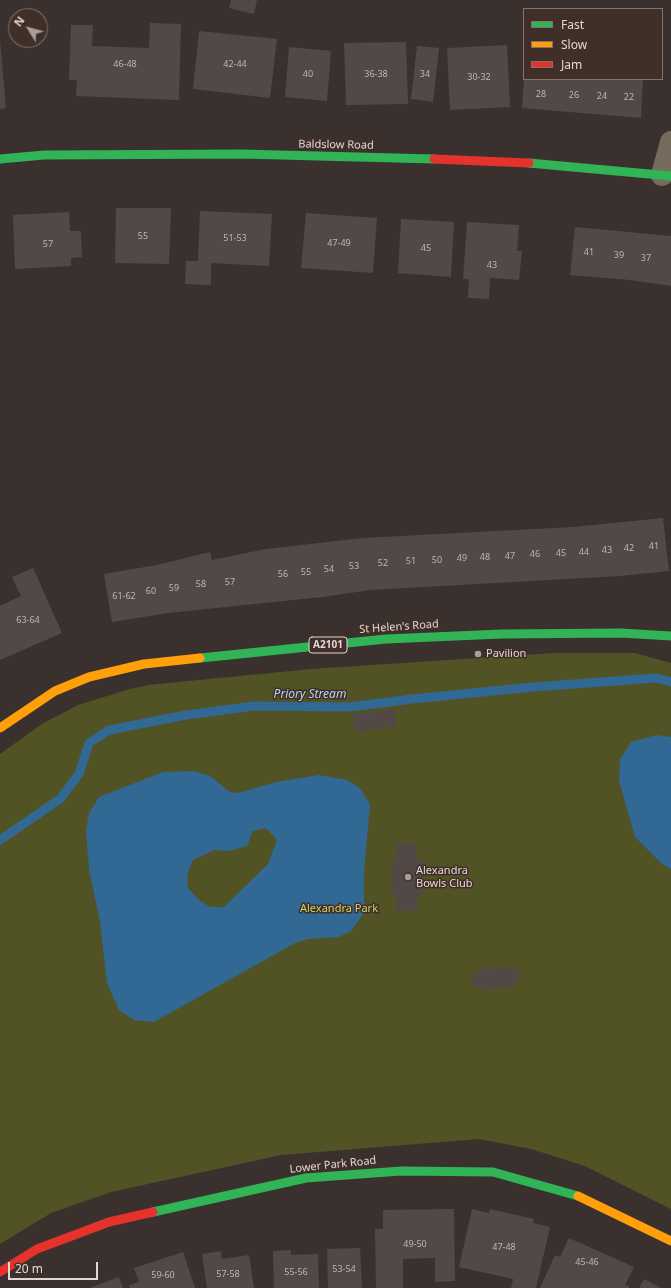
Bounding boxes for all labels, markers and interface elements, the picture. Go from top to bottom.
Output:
north arrow [8,8,48,48]
legend [523,8,663,80]
text: N [10,13,27,29]
text: Fast [561,16,584,33]
text: Slow [561,36,587,53]
text: Jam [561,56,582,73]
house number: 46-48 [113,59,137,69]
house number: 42-44 [223,59,247,69]
house number: 40 [303,69,313,79]
house number: 36-38 [364,69,388,79]
house number: 34 [420,69,430,79]
house number: 30-32 [467,72,491,82]
house number: 28 [536,89,546,99]
house number: 26 [569,90,579,100]
house number: 24 [597,91,607,101]
house number: 22 [624,92,634,102]
street label: Baldslow Road [298,138,374,152]
house number: 55 [138,231,148,241]
house number: 51-53 [223,233,247,243]
house number: 47-49 [327,238,351,248]
house number: 57 [43,239,53,249]
house number: 45 [421,243,431,253]
house number: 41 [584,247,594,257]
house number: 39 [614,250,624,260]
house number: 37 [641,253,651,263]
house number: 43 [487,260,497,270]
house number: 41 [649,541,659,551]
house number: 42 [624,543,634,553]
house number: 43 [602,545,612,555]
house number: 44 [579,547,589,557]
house number: 45 [556,548,566,558]
house number: 46 [530,549,540,559]
house number: 47 [505,551,515,561]
house number: 48 [480,552,490,562]
house number: 49 [457,553,467,563]
house number: 50 [432,555,442,565]
house number: 51 [406,556,416,566]
house number: 52 [378,558,388,568]
house number: 53 [349,561,359,571]
house number: 54 [324,564,334,574]
house number: 55 [301,567,311,577]
house number: 56 [278,569,288,579]
house number: 57 [225,577,235,587]
house number: 58 [196,579,206,589]
house number: 59 [169,583,179,593]
house number: 60 [146,586,156,596]
house number: 61-62 [112,591,136,601]
house number: 63-64 [16,615,40,625]
street label: St Helen's Road [359,618,439,636]
road number: A2101 [309,637,347,653]
place label: Pavilion [486,647,526,661]
marker: Pavilion [473,649,483,659]
water label: Priory Stream [274,688,346,702]
place label: Alexandra Bowls Club [416,864,473,890]
marker: Alexandra Bowls Club [403,872,413,882]
park label: Alexandra Park [300,902,378,916]
street label: Lower Park Road [289,1154,377,1176]
house number: 49-50 [403,1239,427,1249]
house number: 47-48 [492,1242,516,1252]
scale bar [10,1254,100,1280]
house number: 45-46 [575,1257,599,1267]
text: 20 m [15,1260,43,1277]
house number: 53-54 [332,1264,356,1274]
house number: 55-56 [284,1267,308,1277]
house number: 57-58 [216,1269,240,1279]
house number: 59-60 [151,1270,175,1280]

